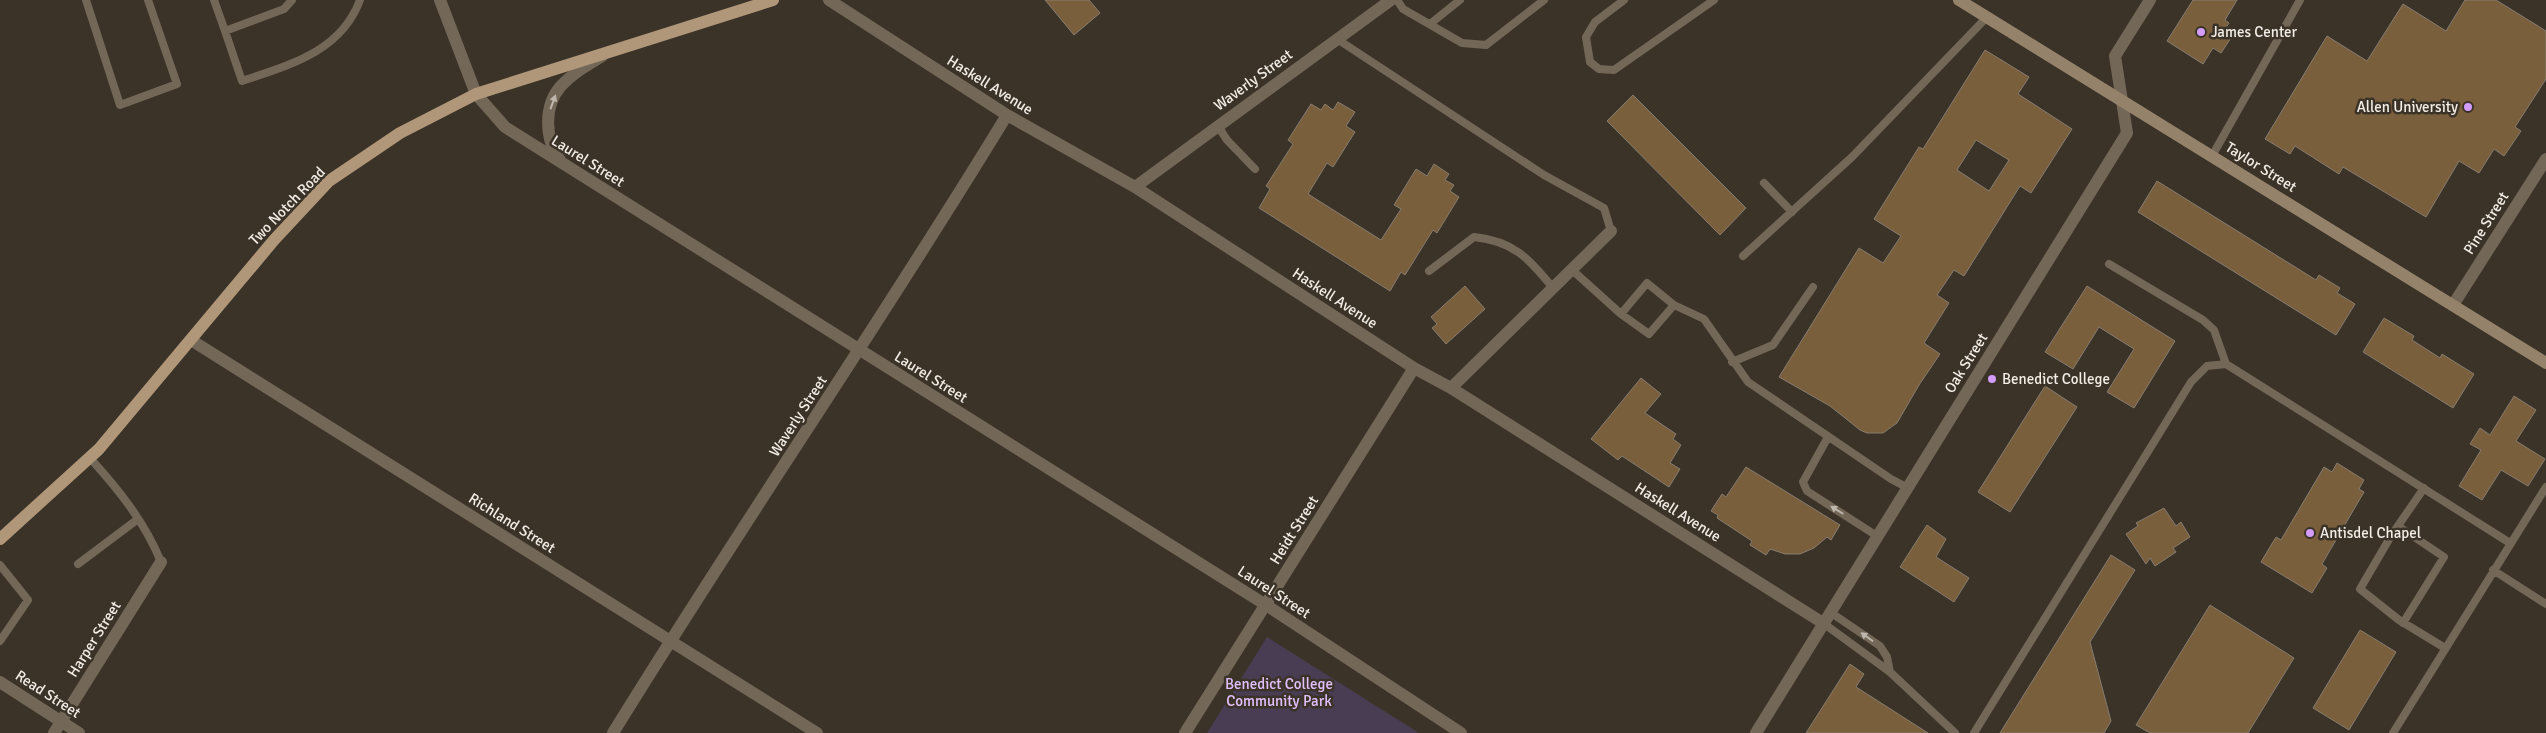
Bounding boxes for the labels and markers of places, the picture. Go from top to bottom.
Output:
place label: James Center [2211,23,2298,41]
marker: James Center [2195,26,2207,38]
place label: Allen University [2357,98,2458,116]
marker: Allen University [2462,101,2474,113]
place label: Benedict College [2002,370,2110,388]
marker: Benedict College [1986,373,1998,385]
place label: Antisdel Chapel [2320,524,2421,542]
marker: Antisdel Chapel [2304,527,2316,539]

